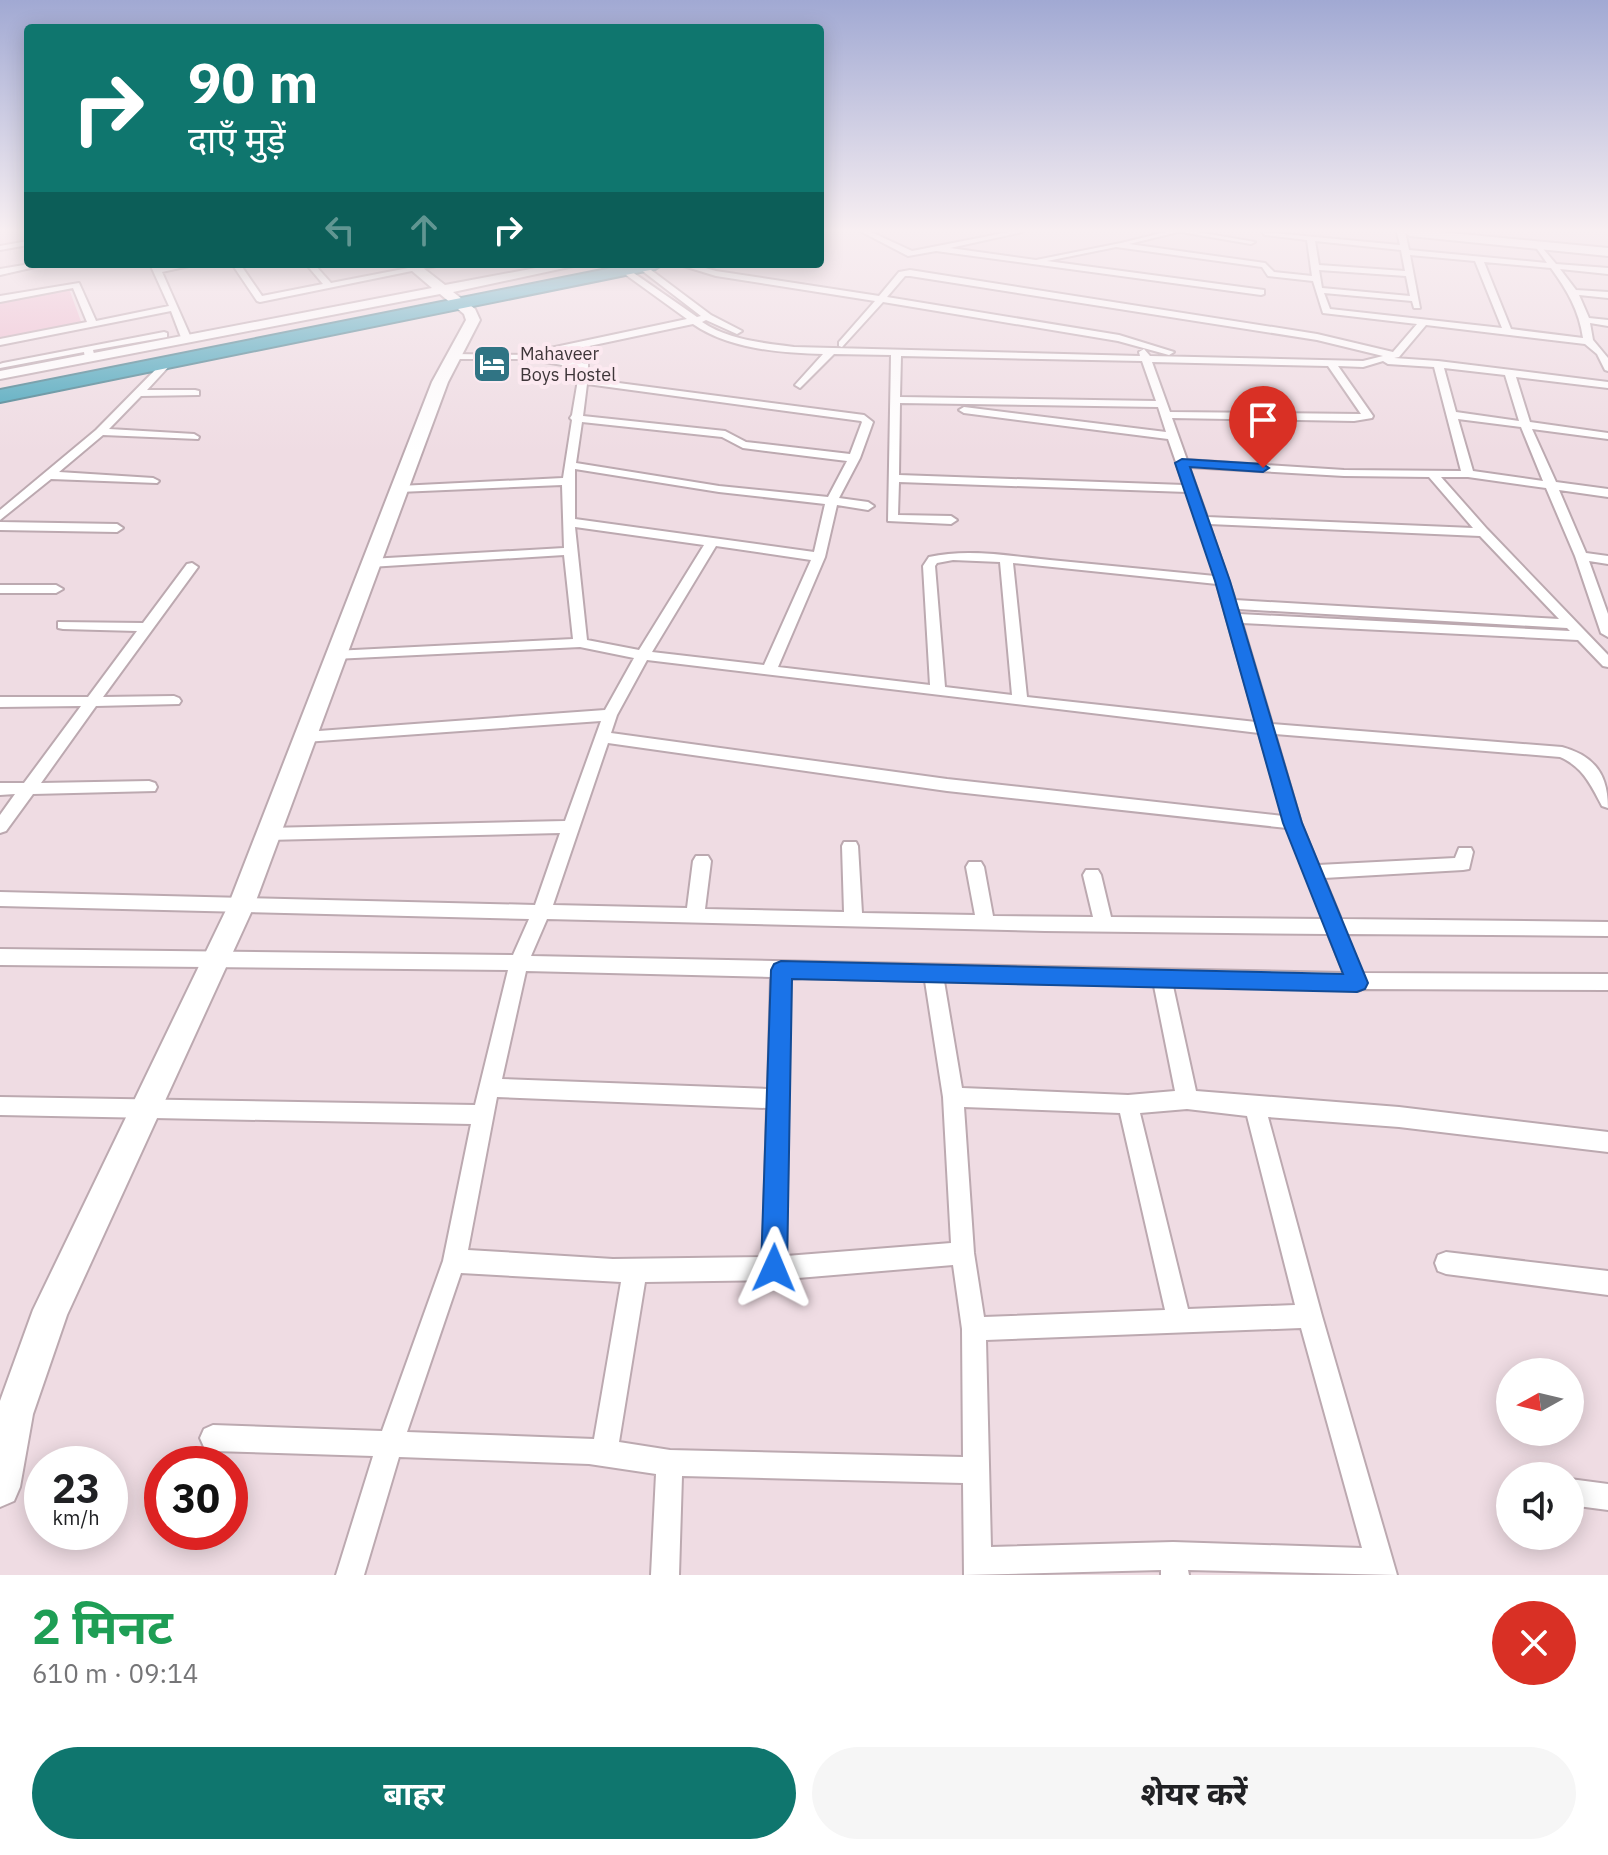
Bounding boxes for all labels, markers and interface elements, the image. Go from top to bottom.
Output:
text: 90 m [188,46,318,118]
icon: right [56,56,160,160]
text: दाएँ मुड़ें [188,116,286,163]
icon: left [318,208,362,252]
icon: ahead [402,208,446,252]
icon: right [486,208,530,252]
place label: Mahaveer Boys Hostel [520,342,616,386]
hotel icon: Mahaveer Boys Hostel [471,343,513,385]
pin [1229,386,1297,468]
icon: arrive [1241,398,1285,442]
position arrow [732,1226,816,1310]
north arrow [1496,1358,1584,1446]
map controls [1496,1358,1584,1550]
speed limit sign: 30 [144,1446,248,1550]
text: 23 [52,1462,100,1514]
button: sound [1496,1462,1584,1550]
text: km/h [52,1504,100,1531]
text: 2 मिनट [32,1595,173,1657]
button: close [1492,1601,1576,1685]
text: 610 m · 09:14 [32,1656,198,1690]
button: बाहर [32,1747,796,1839]
button: शेयर करें [812,1747,1576,1839]

